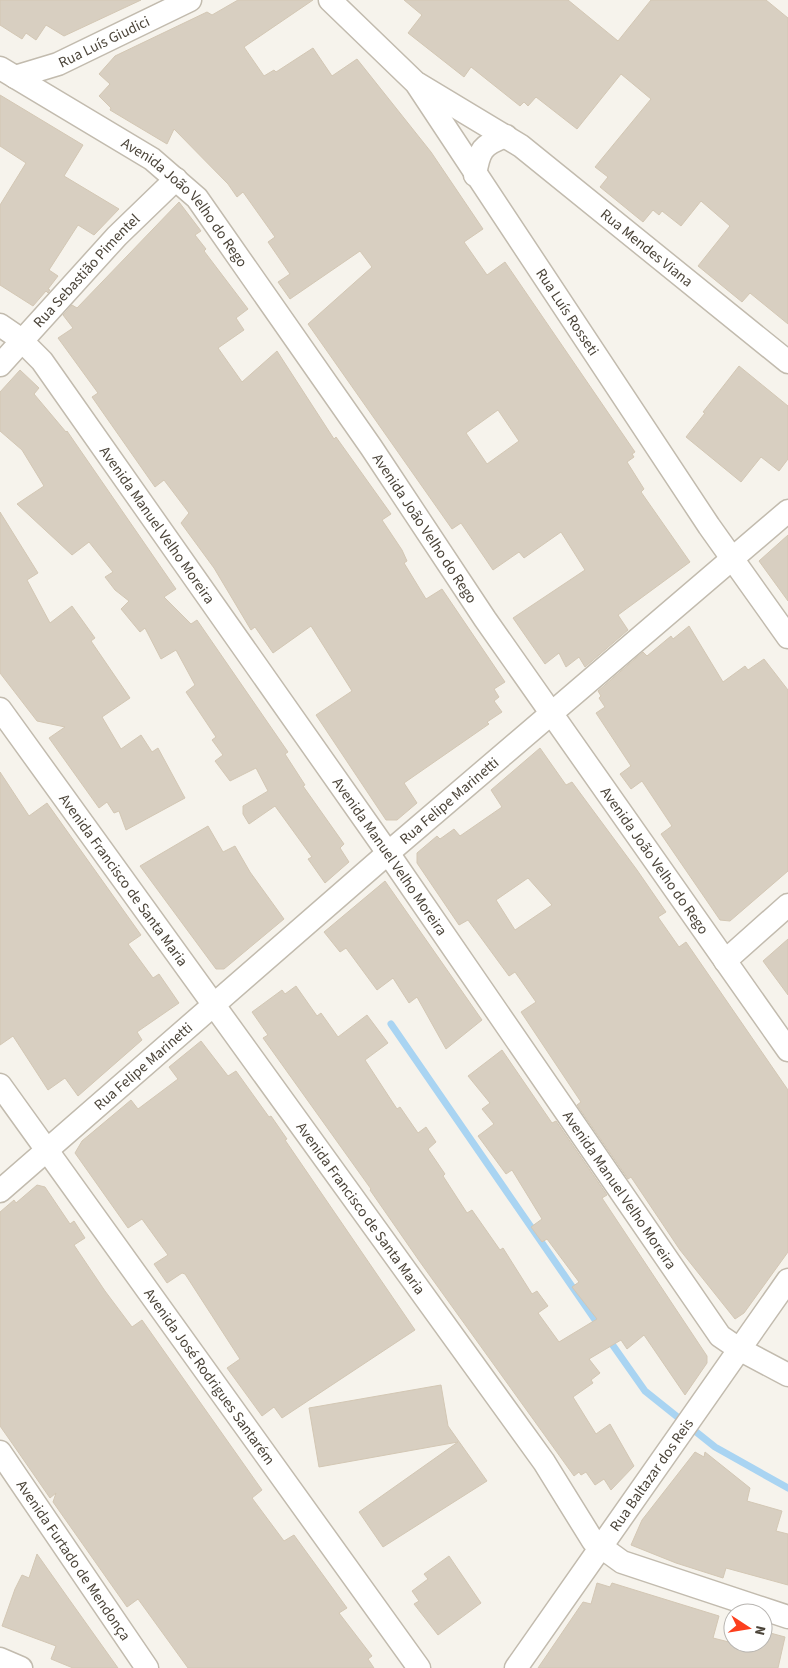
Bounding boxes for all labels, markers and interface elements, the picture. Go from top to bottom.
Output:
street label: Rua Luís Giudici [55,11,153,73]
street label: Avenida João Velho do Rego [117,132,253,271]
street label: Rua Mendes Viana [596,204,698,292]
street label: Rua Sebastião Pimentel [28,209,145,332]
street label: Rua Luís Rosseti [531,264,604,360]
street label: Avenida Manuel Velho Moreira [95,442,220,608]
street label: Avenida João Velho do Rego [368,449,482,607]
street label: Rua Felipe Marinetti [395,752,503,849]
street label: Avenida Manuel Velho Moreira [328,773,452,940]
street label: Avenida João Velho do Rego [596,782,714,938]
street label: Avenida Francisco de Santa Maria [54,789,193,971]
street label: Rua Felipe Marinetti [89,1017,197,1115]
street label: Avenida Manuel Velho Moreira [558,1107,682,1274]
street label: Avenida Francisco de Santa Maria [291,1118,430,1299]
street label: Avenida José Rodrigues Santarém [139,1284,280,1469]
street label: Rua Baltazar dos Reis [605,1414,698,1535]
street label: Avenida Furtado de Mendonça [12,1476,136,1645]
north arrow [723,1603,773,1653]
text: N [749,1624,770,1637]

